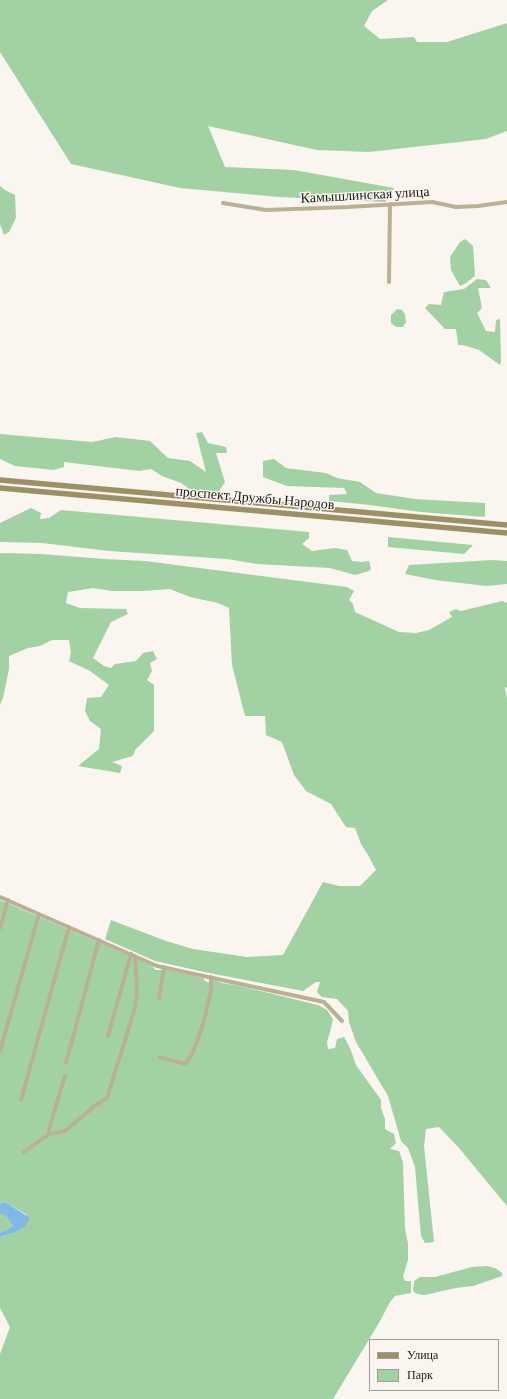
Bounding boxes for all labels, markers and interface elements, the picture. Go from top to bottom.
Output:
street label: Камышлинская улица [300,183,430,207]
street label: проспект Дружбы Народов [175,483,335,513]
legend [369,1339,499,1391]
text: Улица [407,1348,438,1362]
text: Парк [407,1368,433,1382]

